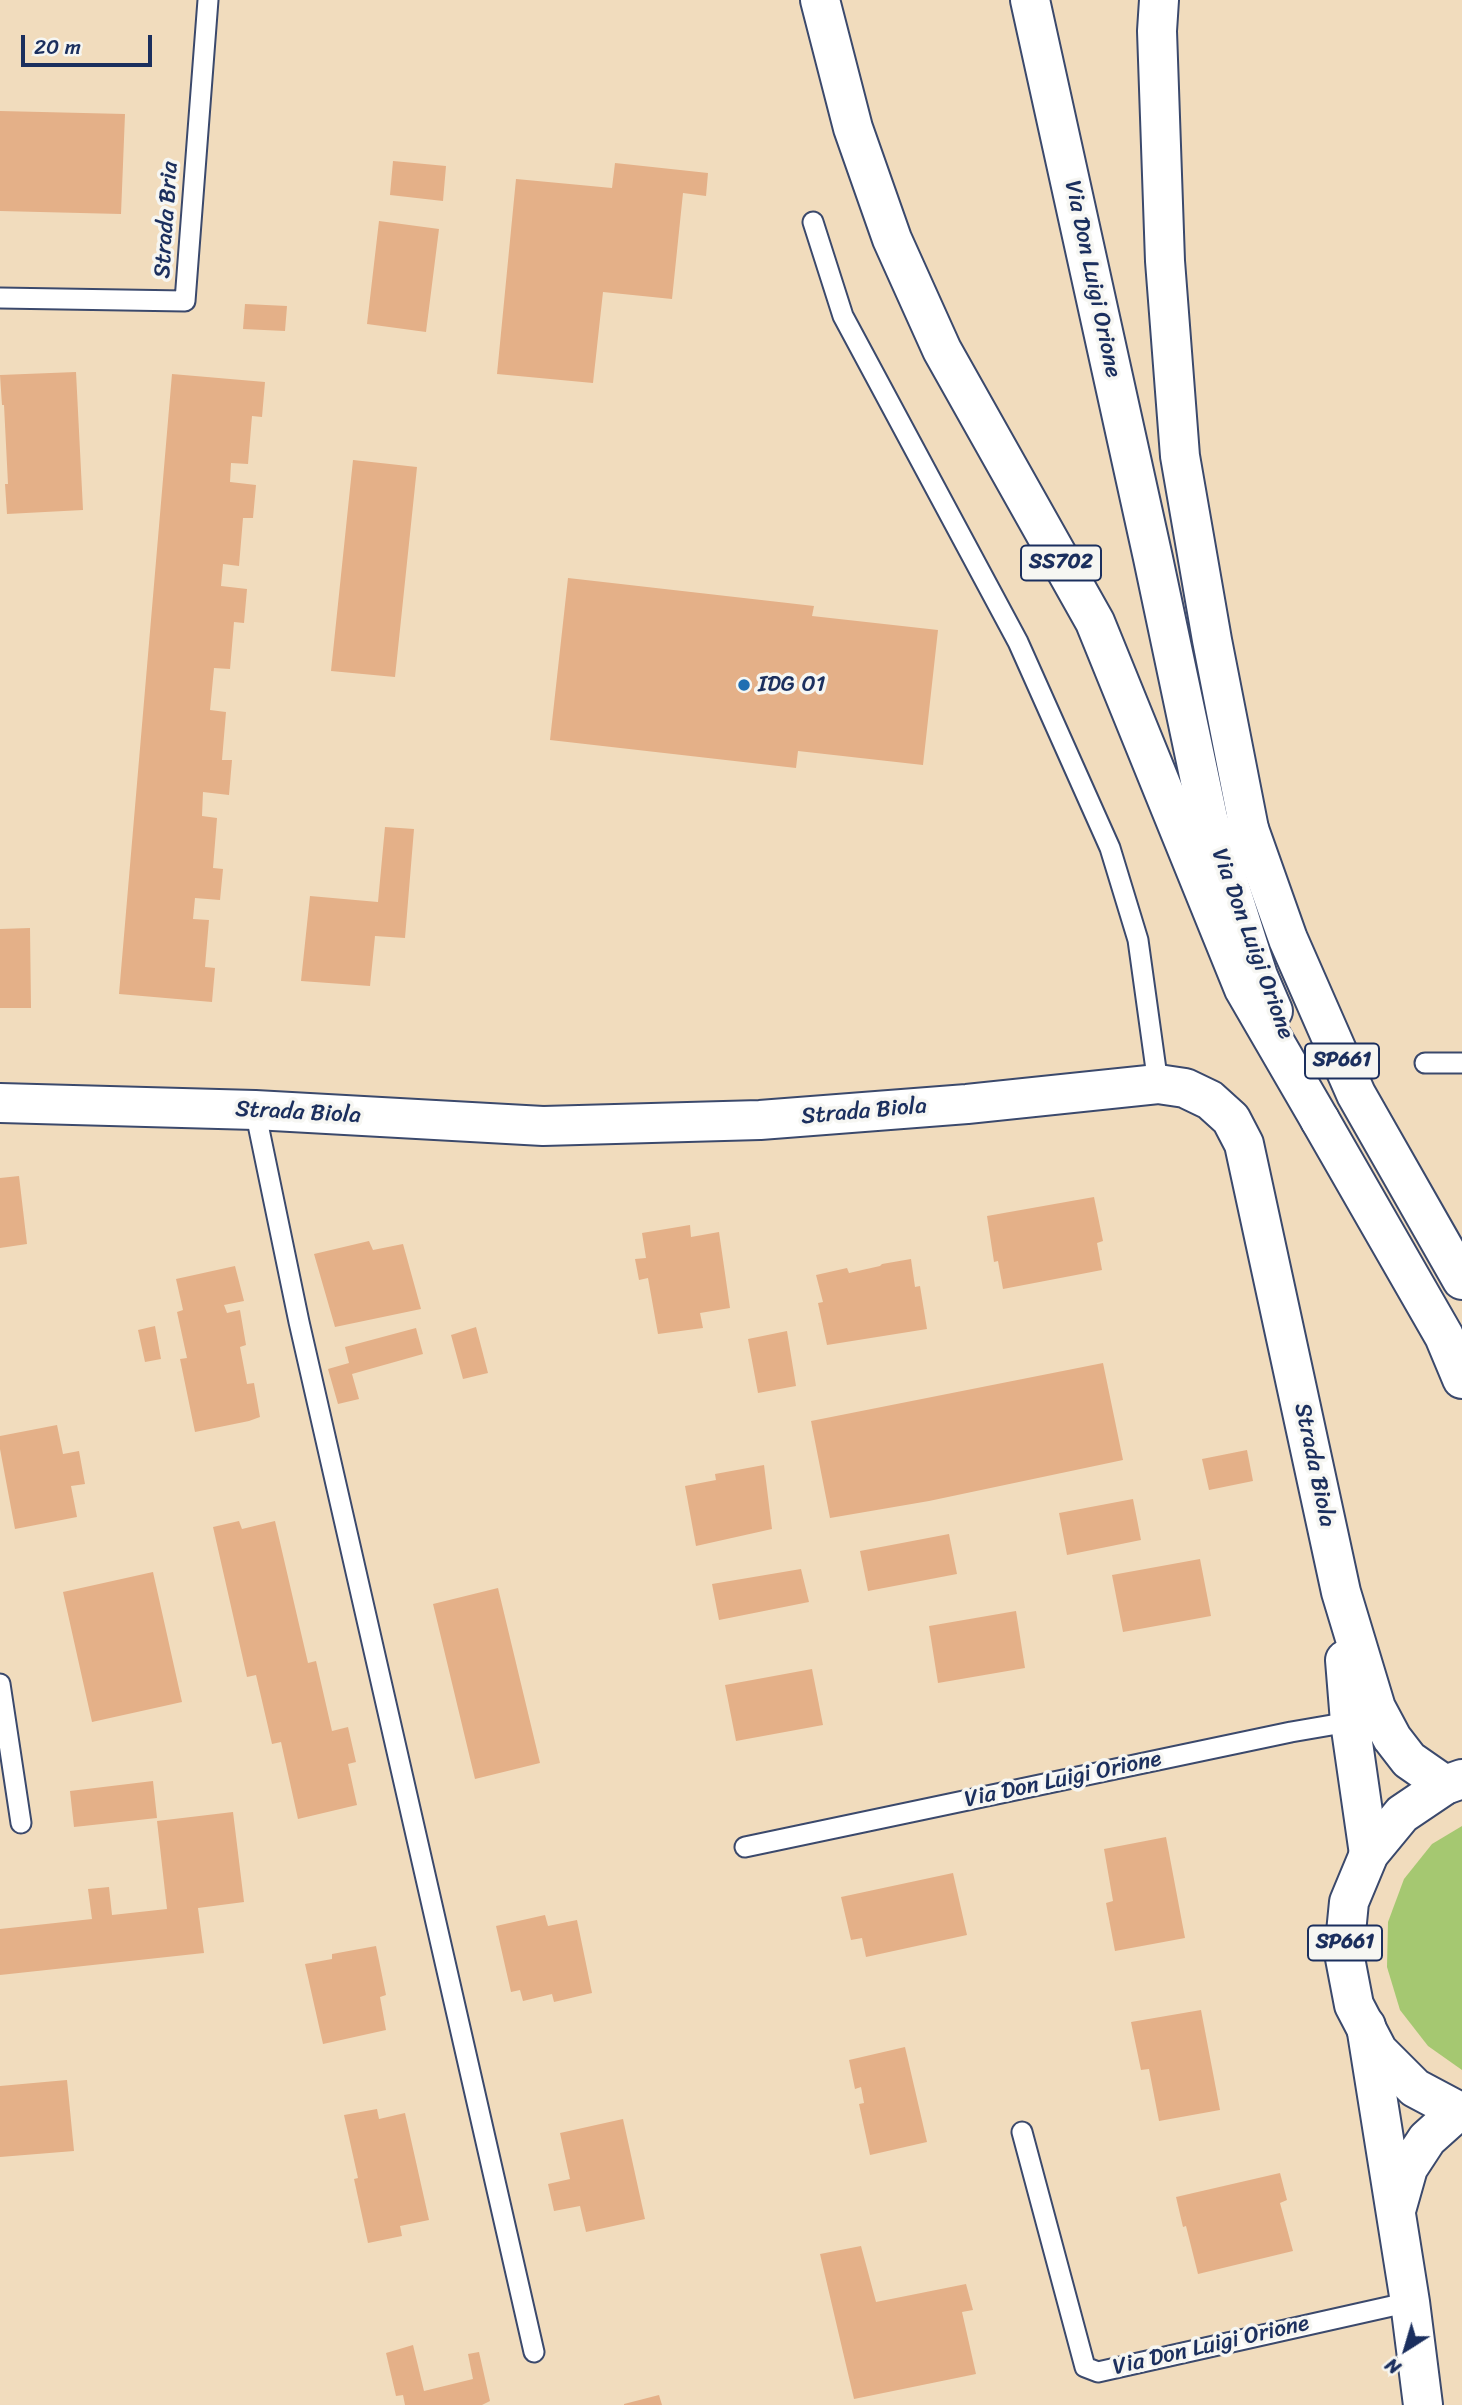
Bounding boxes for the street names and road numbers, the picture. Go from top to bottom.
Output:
street label: Strada Bria [149,161,185,279]
street label: Via Don Luigi Orione [1058,178,1126,380]
road number: SS702 [1021,546,1101,580]
street label: Via Don Luigi Orione [1205,845,1299,1043]
road number: SP661 [1305,1044,1379,1078]
street label: Strada Biola [800,1093,928,1131]
street label: Strada Biola [234,1096,362,1130]
street label: Strada Biola [1287,1401,1341,1529]
street label: Via Don Luigi Orione [962,1746,1164,1814]
road number: SP661 [1308,1926,1382,1960]
street label: Via Don Luigi Orione [1110,2310,1312,2382]

